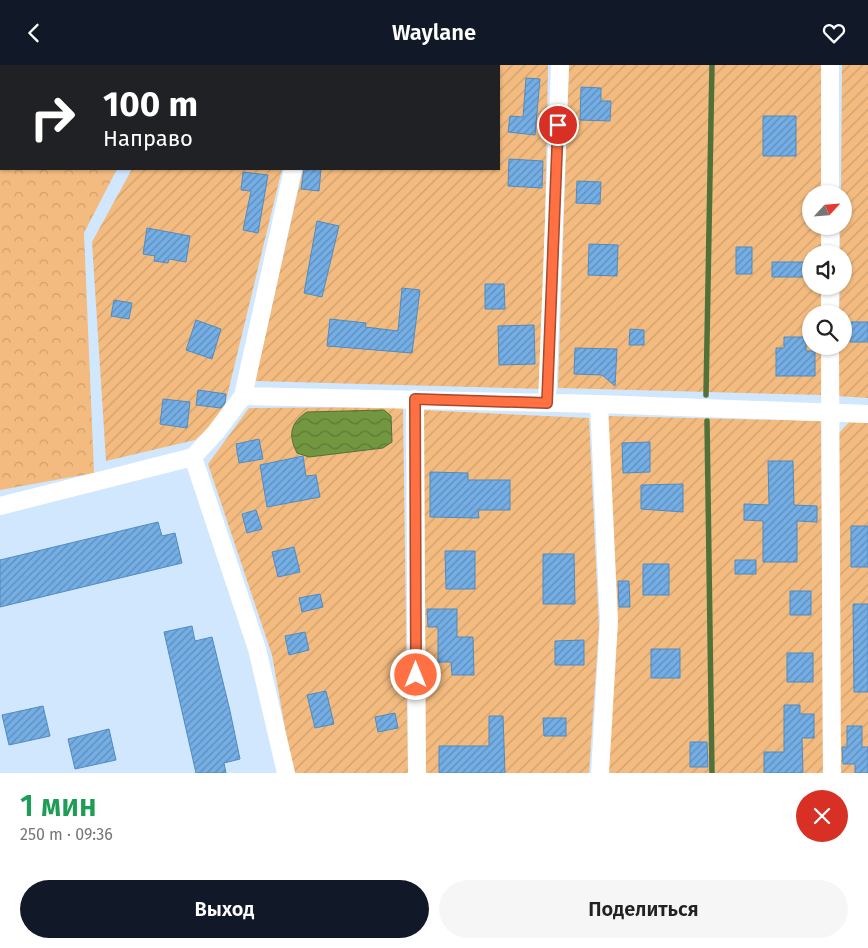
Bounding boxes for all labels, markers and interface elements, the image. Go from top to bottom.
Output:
icon: back [20,19,48,47]
text: Waylane [392,19,476,46]
icon: heart [820,19,848,47]
text: 100 m [103,83,198,125]
icon: right [20,85,85,150]
pin [537,104,579,146]
icon: arrive [544,111,572,139]
text: Направо [103,125,193,152]
north arrow [802,185,852,235]
map controls [802,185,852,355]
button: sound [802,245,852,295]
button: search [802,305,852,355]
position arrow [389,648,441,700]
text: 1 мин [20,788,97,824]
button: close [796,790,848,842]
text: 250 m · 09:36 [20,825,113,844]
button: Выход [20,880,429,938]
button: Поделиться [439,880,848,938]

